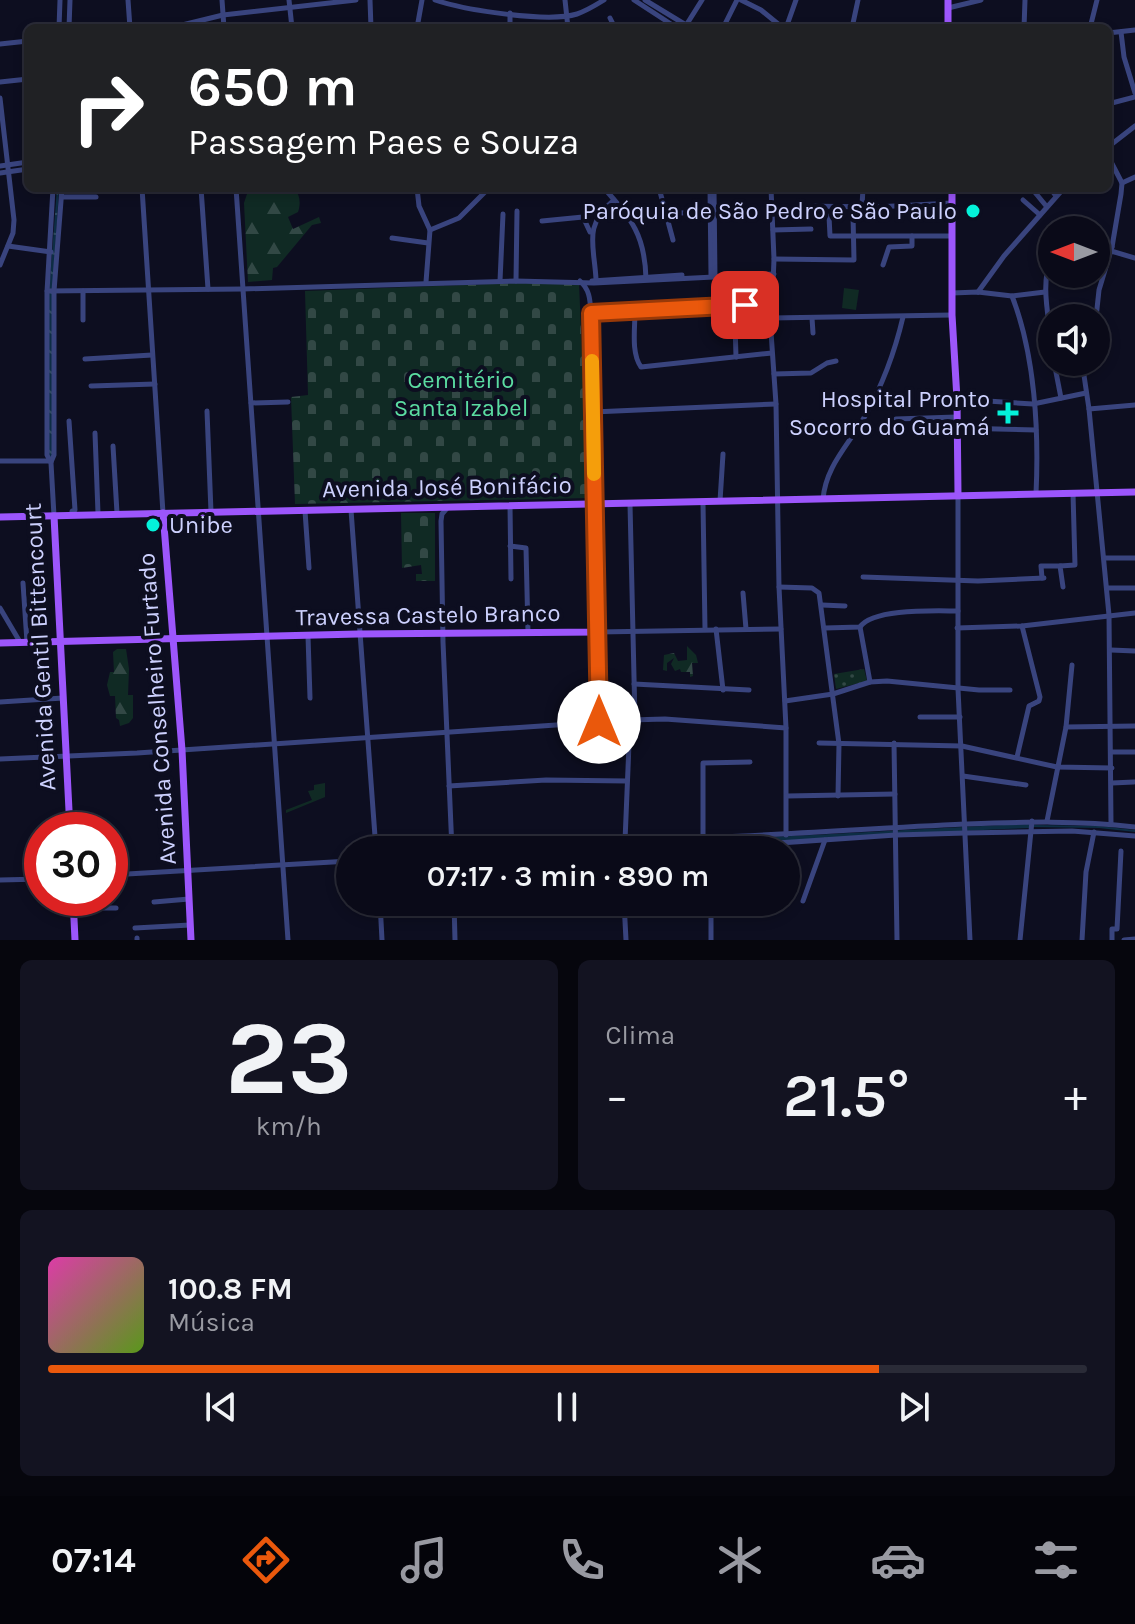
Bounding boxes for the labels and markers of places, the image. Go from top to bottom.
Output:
place label: Paróquia de São Pedro e São Paulo [583,197,957,225]
marker: Paróquia de São Pedro e São Paulo [964,202,982,220]
pin [711,271,779,339]
place label: Hospital Pronto Socorro do Guamá [789,385,990,441]
marker: Hospital Pronto Socorro do Guamá [997,402,1019,424]
place label: Unibe [169,511,233,539]
marker: Unibe [144,516,162,534]

